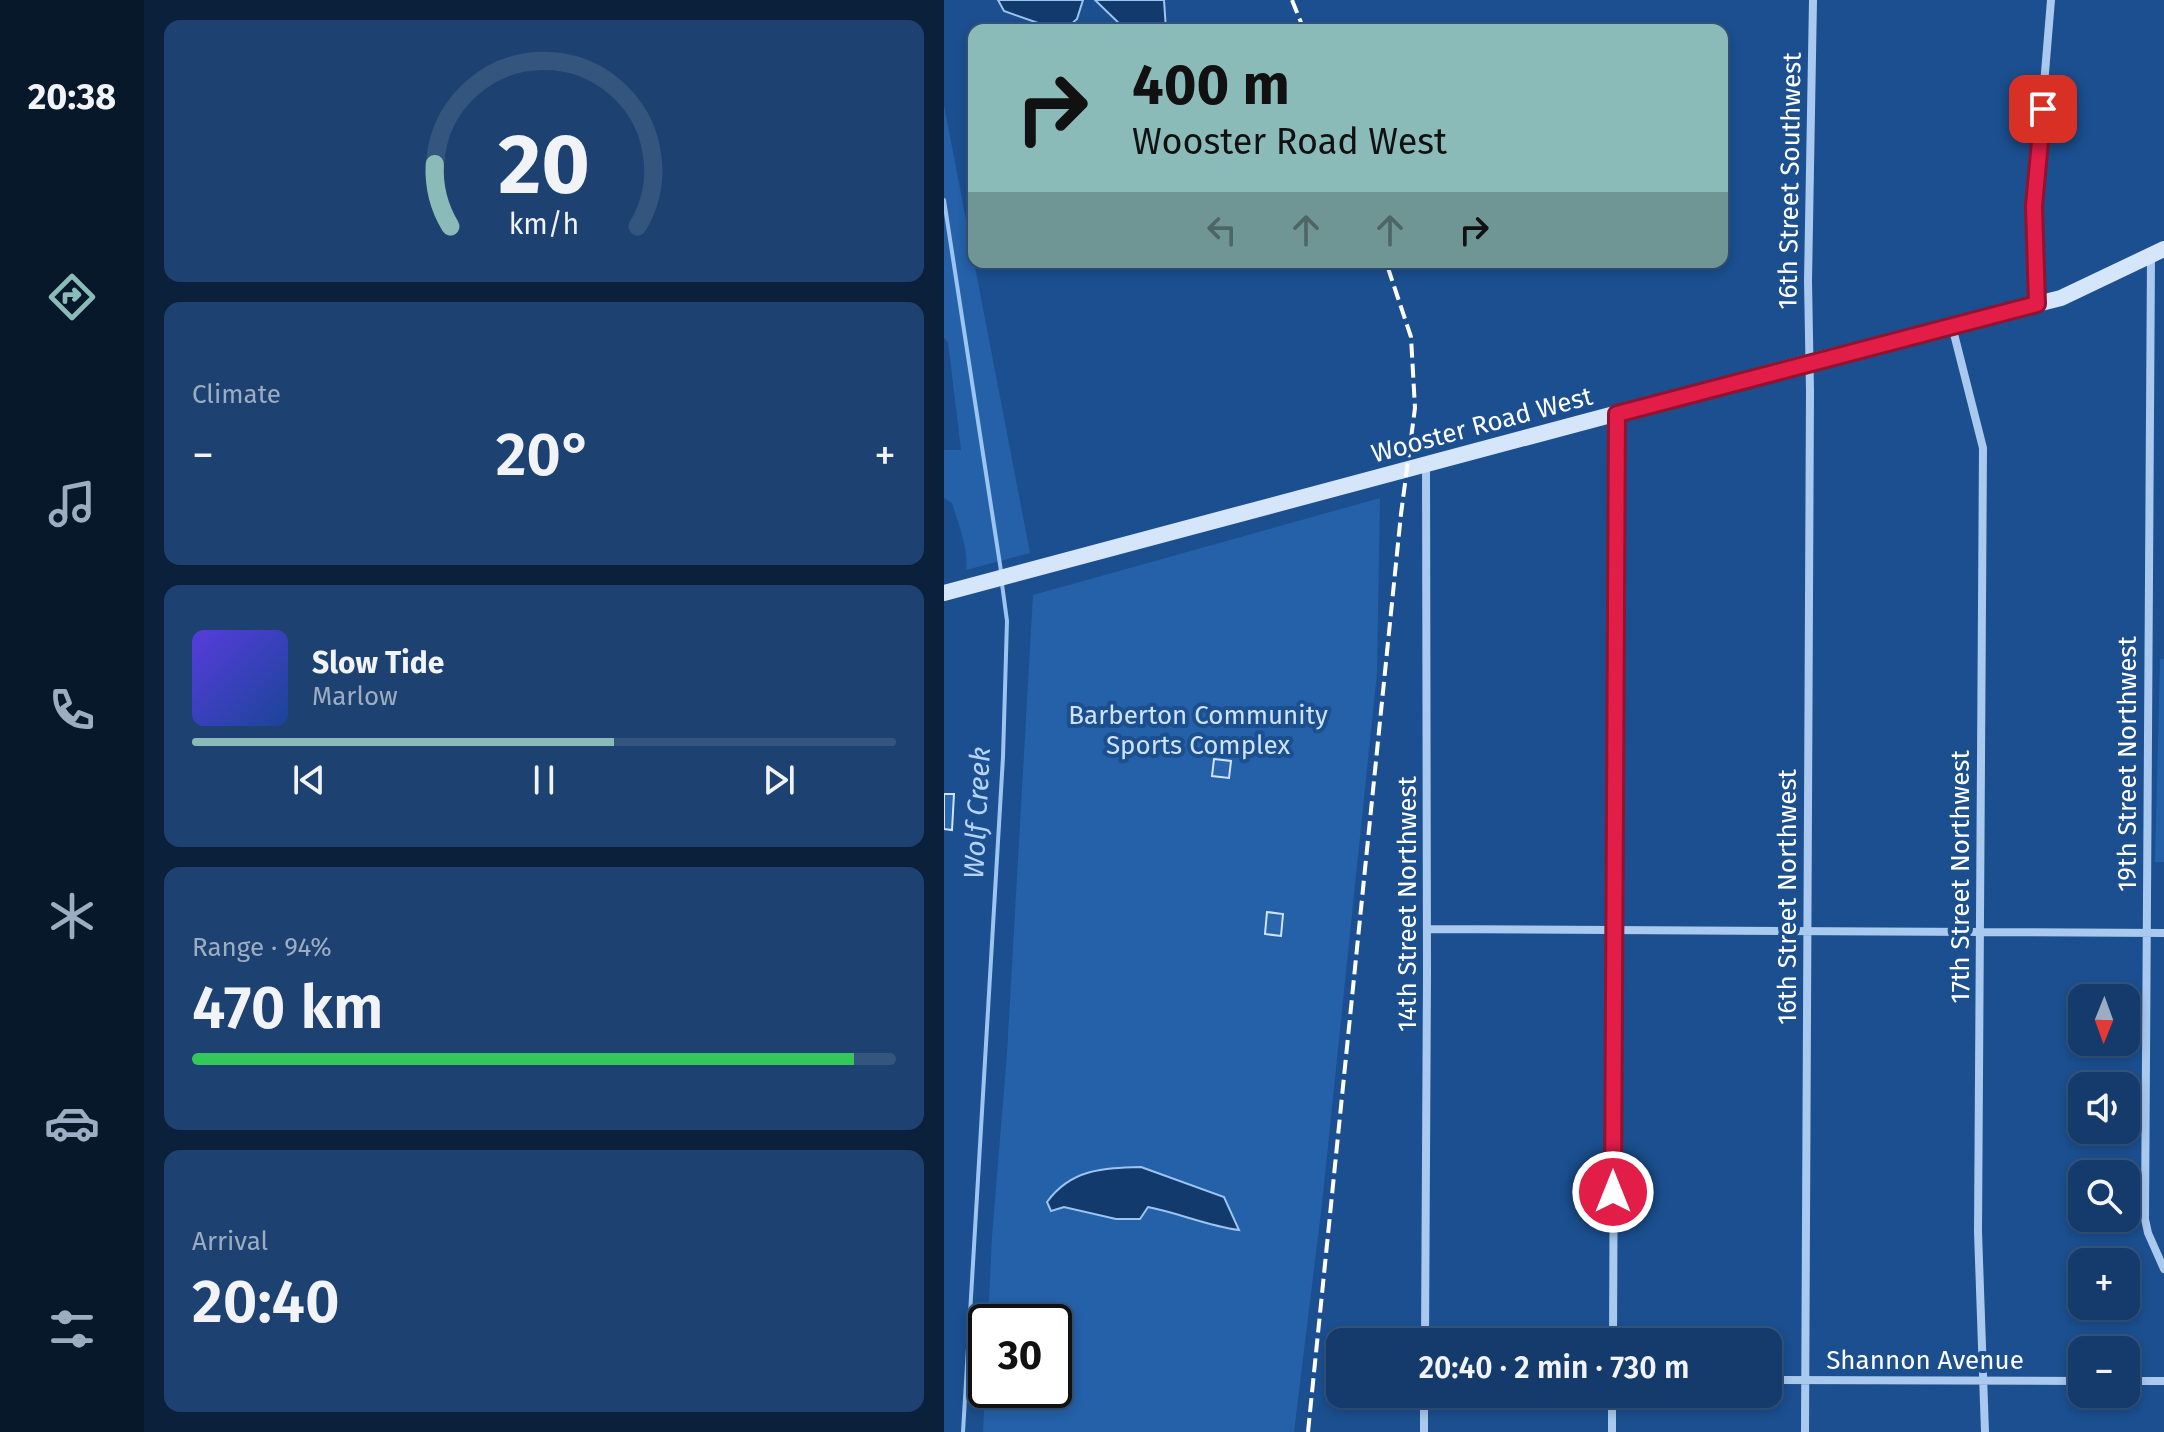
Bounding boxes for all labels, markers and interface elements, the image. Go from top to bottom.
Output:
street label: 16th Street Southwest [1772,51,1808,310]
text: 400 m [1132,52,1290,119]
icon: right [1000,56,1104,160]
text: 20:38 [28,75,116,119]
pin [2009,75,2077,143]
icon: arrive [2021,87,2065,131]
text: 20 [498,115,590,215]
text: Wooster Road West [1132,120,1447,164]
text: km/h [509,207,579,242]
icon: left [1200,208,1244,252]
icon: ahead [1284,208,1328,252]
icon: ahead [1368,208,1412,252]
icon: right [1452,208,1496,252]
icon: directions [44,269,100,325]
text: Climate [192,379,281,410]
street label: Wooster Road West [1368,380,1597,469]
text: 20° [496,419,592,491]
text: − [192,429,214,482]
text: + [874,429,896,482]
icon: music [44,476,100,532]
street label: 19th Street Northwest [2112,635,2143,892]
text: Slow Tide [312,645,444,681]
text: Marlow [312,681,398,712]
icon: phone [44,682,100,738]
park label: Barberton Community Sports Complex [1068,700,1328,761]
water label: Wolf Creek [957,746,997,880]
street label: 17th Street Northwest [1945,750,1976,1004]
icon: previous [287,758,331,802]
icon: pause [522,758,566,802]
icon: next [757,758,801,802]
street label: 16th Street Northwest [1772,768,1803,1025]
street label: 14th Street Northwest [1392,775,1423,1032]
icon: climate [44,888,100,944]
text: Range · 94% [192,932,332,963]
text: 470 km [192,972,384,1044]
north arrow [2068,984,2140,1056]
map controls [2068,984,2140,1408]
button: sound [2068,1072,2140,1144]
icon: car [44,1095,100,1151]
position arrow [1571,1150,1655,1234]
button: search [2068,1160,2140,1232]
text: Arrival [192,1226,268,1257]
button: + [2068,1248,2140,1320]
text: 20:40 [192,1266,340,1338]
icon: filters [44,1301,100,1357]
speed limit sign: 30 [968,1304,1072,1408]
button: − [2068,1336,2140,1408]
street label: Shannon Avenue [1826,1345,2024,1376]
text: 20:40 · 2 min · 730 m [1419,1350,1689,1386]

